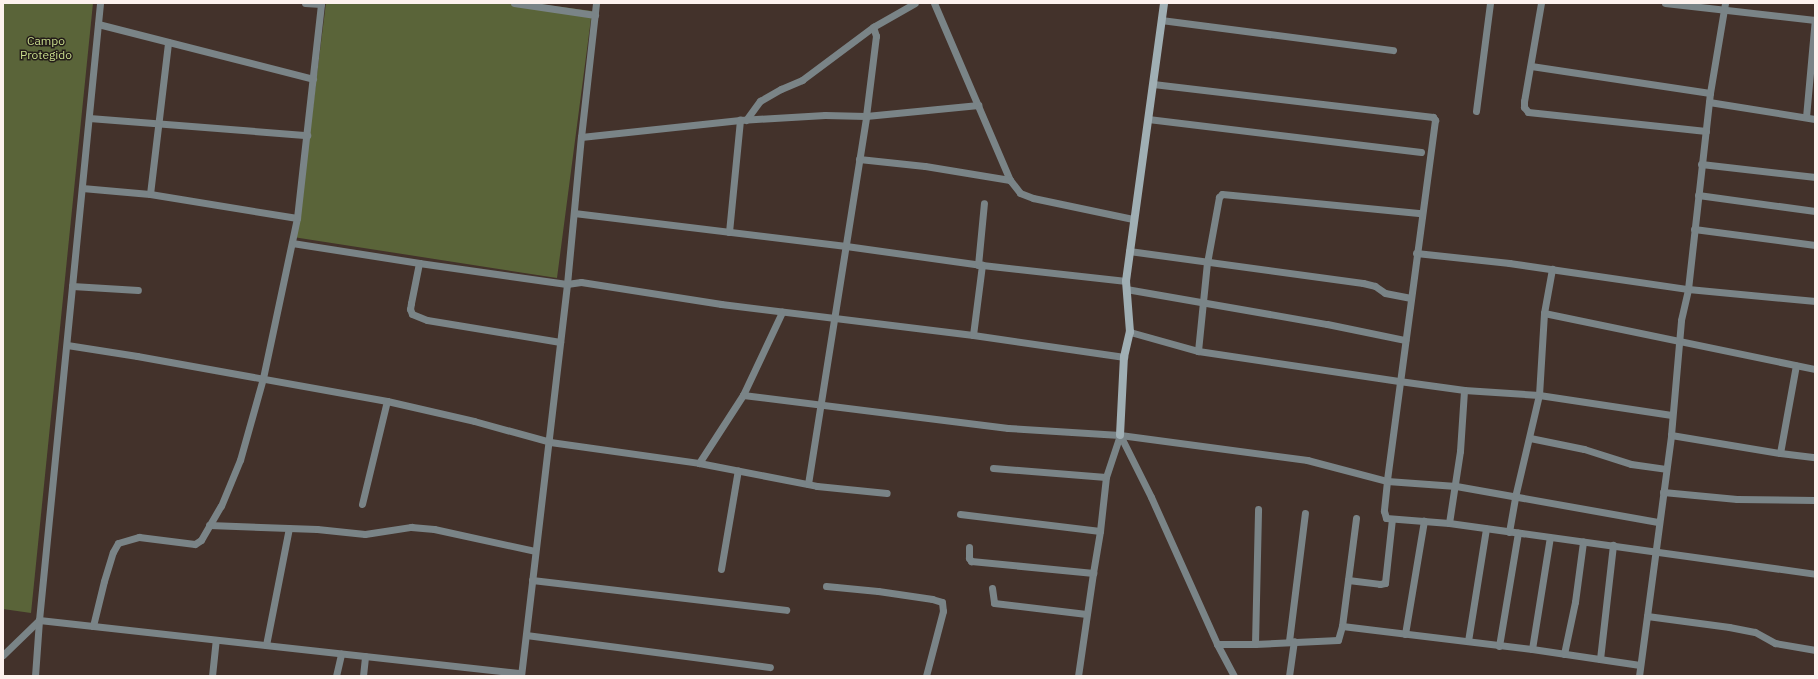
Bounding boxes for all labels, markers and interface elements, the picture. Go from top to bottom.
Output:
park label: Campo Protegido [20,34,72,62]

